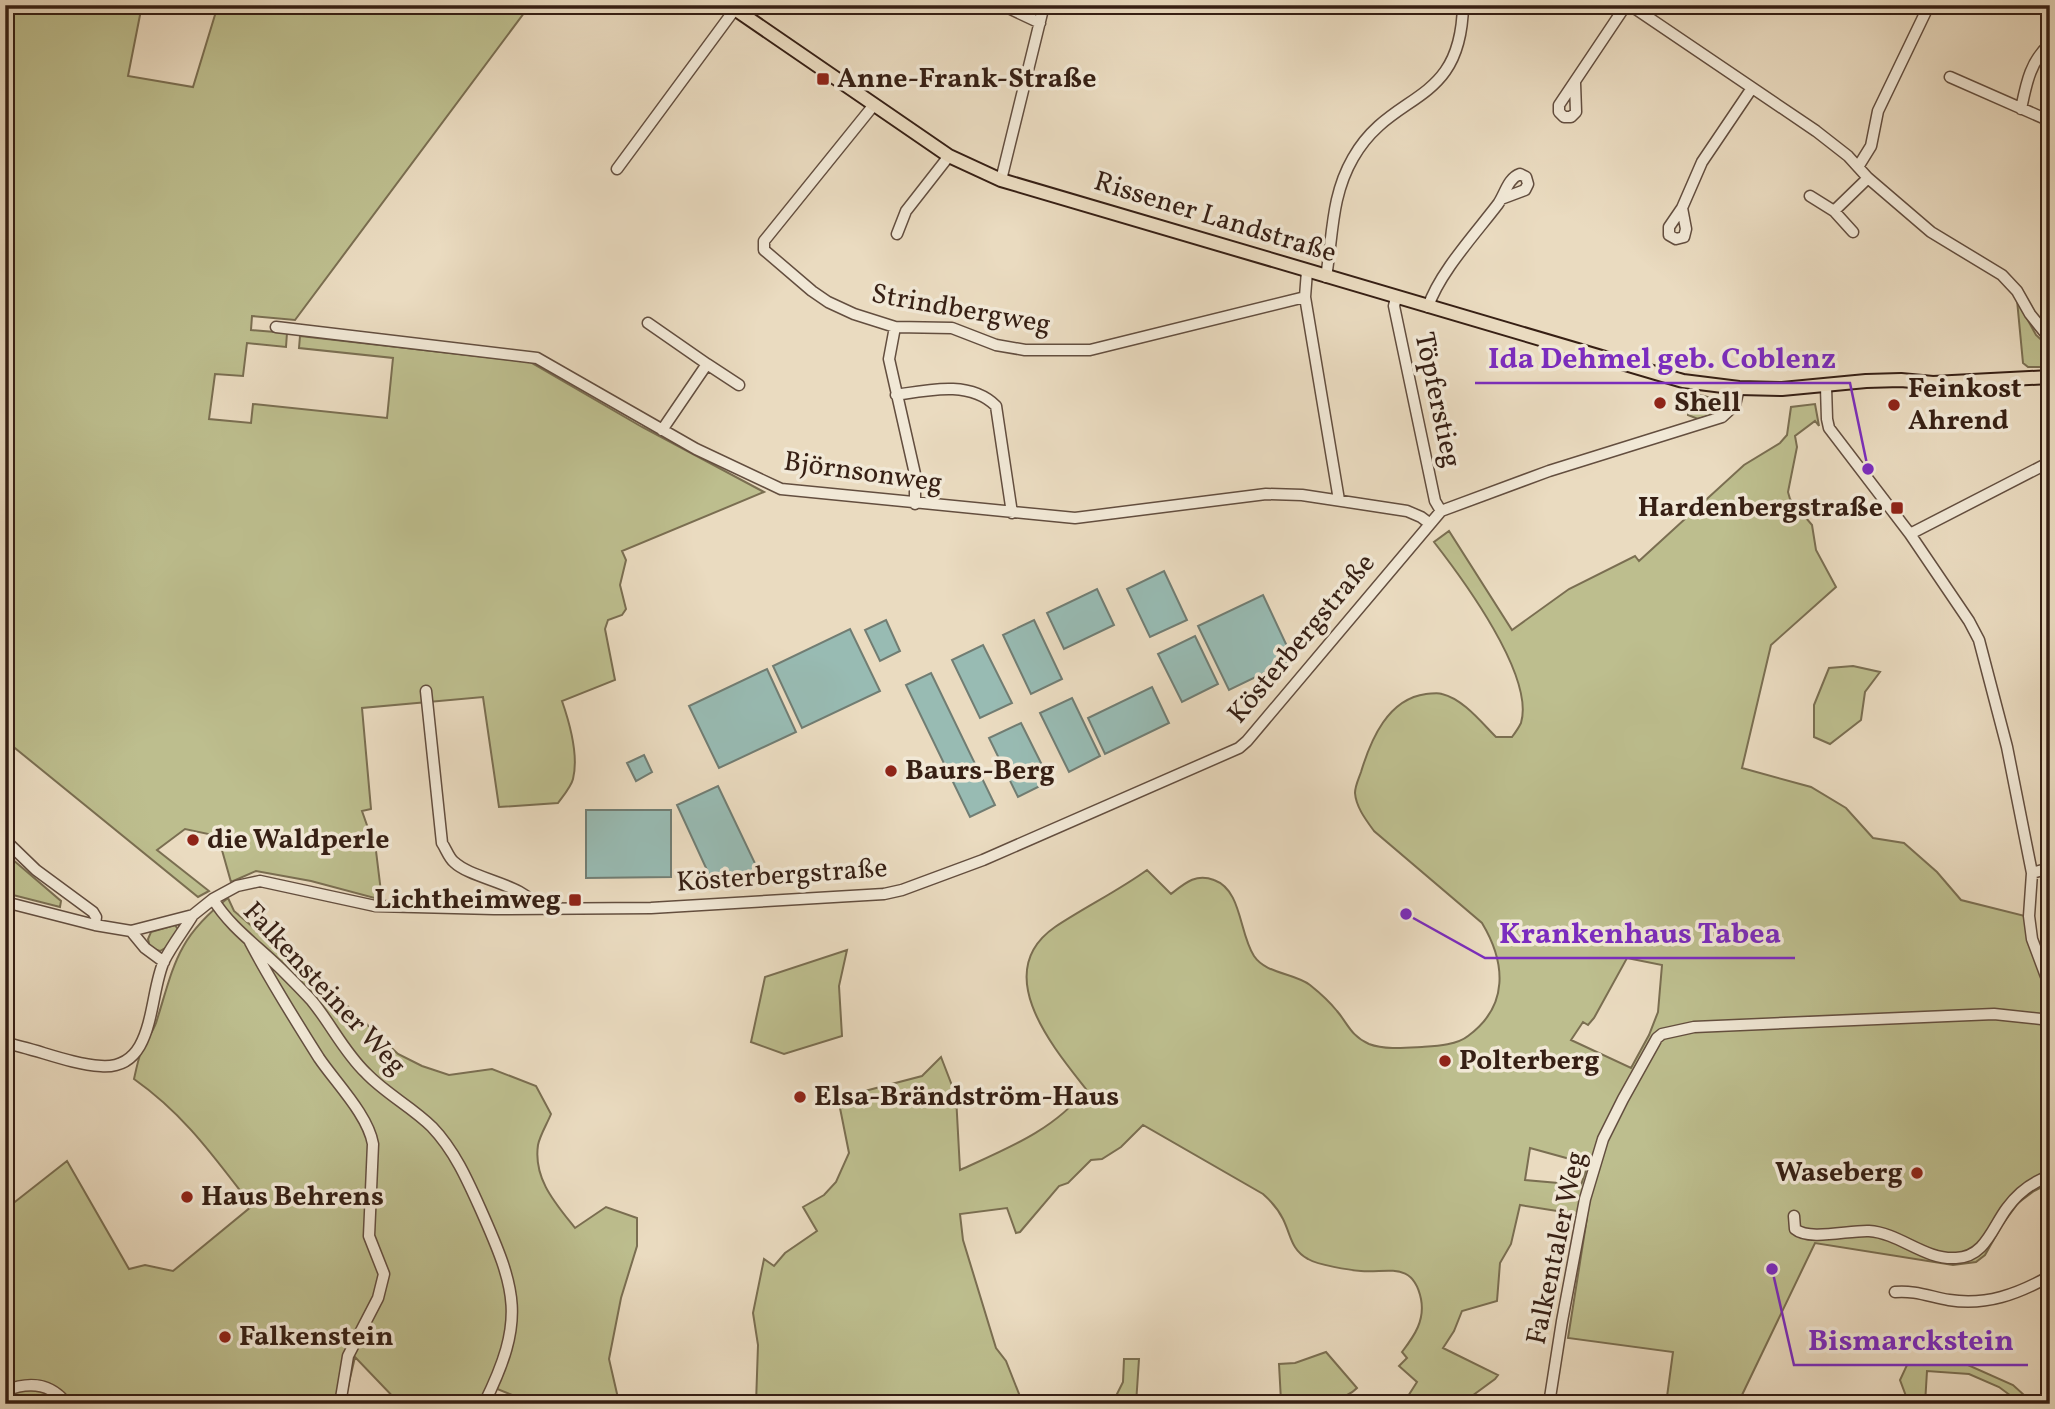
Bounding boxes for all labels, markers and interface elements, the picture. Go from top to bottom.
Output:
place label: Anne-Frank-Straße [837,60,1096,99]
marker: Anne-Frank-Straße [815,71,831,87]
street label: Rissener Landstraße [1089,163,1341,273]
street label: Strindbergweg [868,275,1054,345]
street label: Töpferstieg [1404,329,1470,471]
callout: Ida Dehmel geb. Coblenz [1475,332,1850,383]
text: Ida Dehmel geb. Coblenz [1488,339,1836,381]
place label: Feinkost Ahrend [1908,370,2022,441]
place label: Shell [1674,384,1741,423]
marker: Shell [1652,395,1668,411]
marker: Feinkost Ahrend [1886,397,1902,413]
street label: Björnsonweg [781,443,945,503]
place label: Hardenbergstraße [1638,489,1883,528]
marker: Hardenbergstraße [1889,500,1905,516]
street label: Kösterbergstraße [1219,545,1385,733]
place label: Baurs-Berg [905,752,1055,791]
marker: Baurs-Berg [883,763,899,779]
place label: die Waldperle [207,821,389,860]
marker: die Waldperle [185,832,201,848]
street label: Kösterbergstraße [675,849,889,903]
place label: Lichtheimweg [374,881,561,920]
marker: Lichtheimweg [567,892,583,908]
street label: Falkensteiner Weg [233,894,415,1084]
callout: Krankenhaus Tabea [1485,907,1795,958]
text: Krankenhaus Tabea [1499,914,1781,956]
place label: Polterberg [1459,1042,1600,1081]
marker: Polterberg [1437,1053,1453,1069]
place label: Elsa-Brändström-Haus [814,1078,1119,1117]
marker: Elsa-Brändström-Haus [792,1089,808,1105]
street label: Falkentaler Weg [1517,1148,1597,1348]
place label: Waseberg [1775,1154,1903,1193]
marker: Waseberg [1909,1165,1925,1181]
place label: Haus Behrens [201,1178,384,1217]
marker: Haus Behrens [179,1189,195,1205]
callout: Bismarckstein [1794,1314,2028,1365]
place label: Falkenstein [239,1318,394,1357]
text: Bismarckstein [1808,1321,2014,1363]
marker: Falkenstein [217,1329,233,1345]

